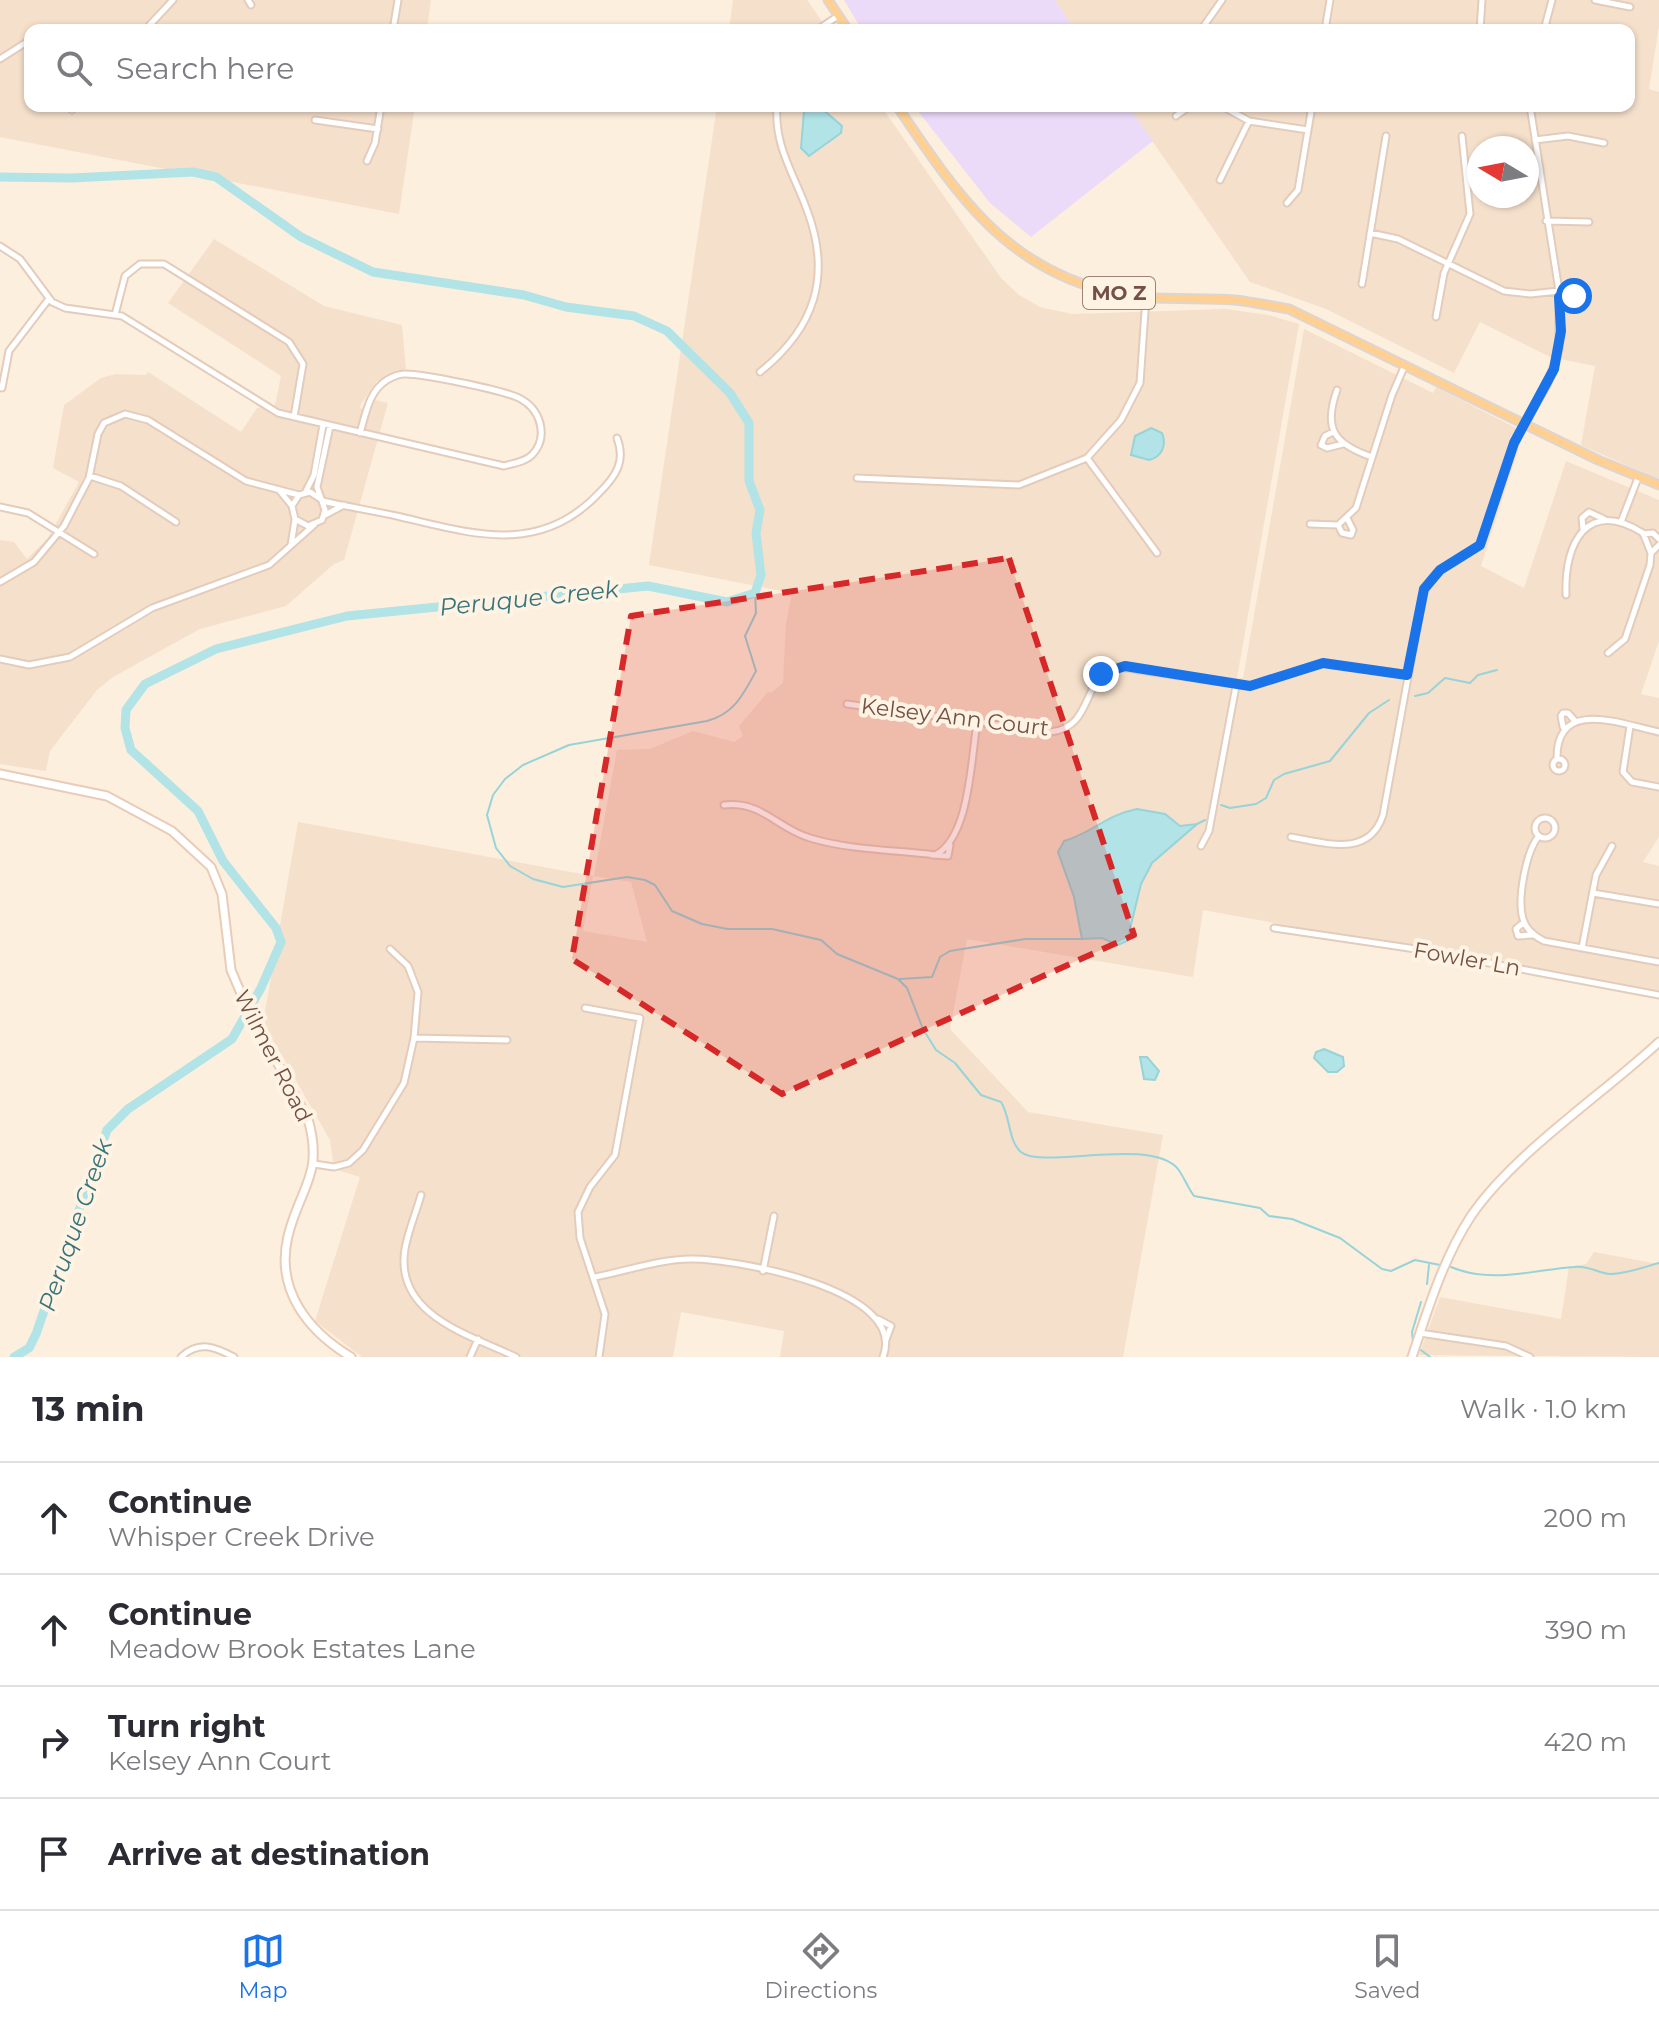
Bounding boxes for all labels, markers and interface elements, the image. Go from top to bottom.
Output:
search box [24,24,1635,112]
icon: search [52,46,96,90]
text: Search here [116,50,294,87]
north arrow [1467,136,1539,208]
road number: MO Z [1083,277,1155,309]
route start [1556,278,1592,314]
water label: Peruque Creek [438,574,622,622]
route end [1083,656,1119,692]
street label: Kelsey Ann Court [860,692,1050,742]
street label: Fowler Ln [1411,936,1523,982]
street label: Wilmer Road [228,985,318,1127]
water label: Peruque Creek [32,1133,119,1315]
text: 13 min [32,1388,144,1430]
text: Walk · 1.0 km [1460,1393,1627,1425]
text: Continue [108,1484,252,1521]
icon: ahead [32,1496,76,1540]
text: 200 m [1543,1502,1627,1534]
text: Whisper Creek Drive [108,1521,375,1553]
text: Continue [108,1596,252,1633]
icon: ahead [32,1608,76,1652]
text: 390 m [1545,1614,1627,1646]
text: Meadow Brook Estates Lane [108,1633,476,1665]
text: Turn right [108,1708,265,1745]
icon: right [32,1720,76,1764]
text: 420 m [1544,1726,1627,1758]
text: Kelsey Ann Court [108,1745,331,1777]
icon: arrive [32,1832,76,1876]
text: Arrive at destination [108,1836,430,1873]
tab: Map [239,1929,287,2004]
tab: Directions [765,1929,877,2004]
tab: Saved [1354,1929,1420,2004]

